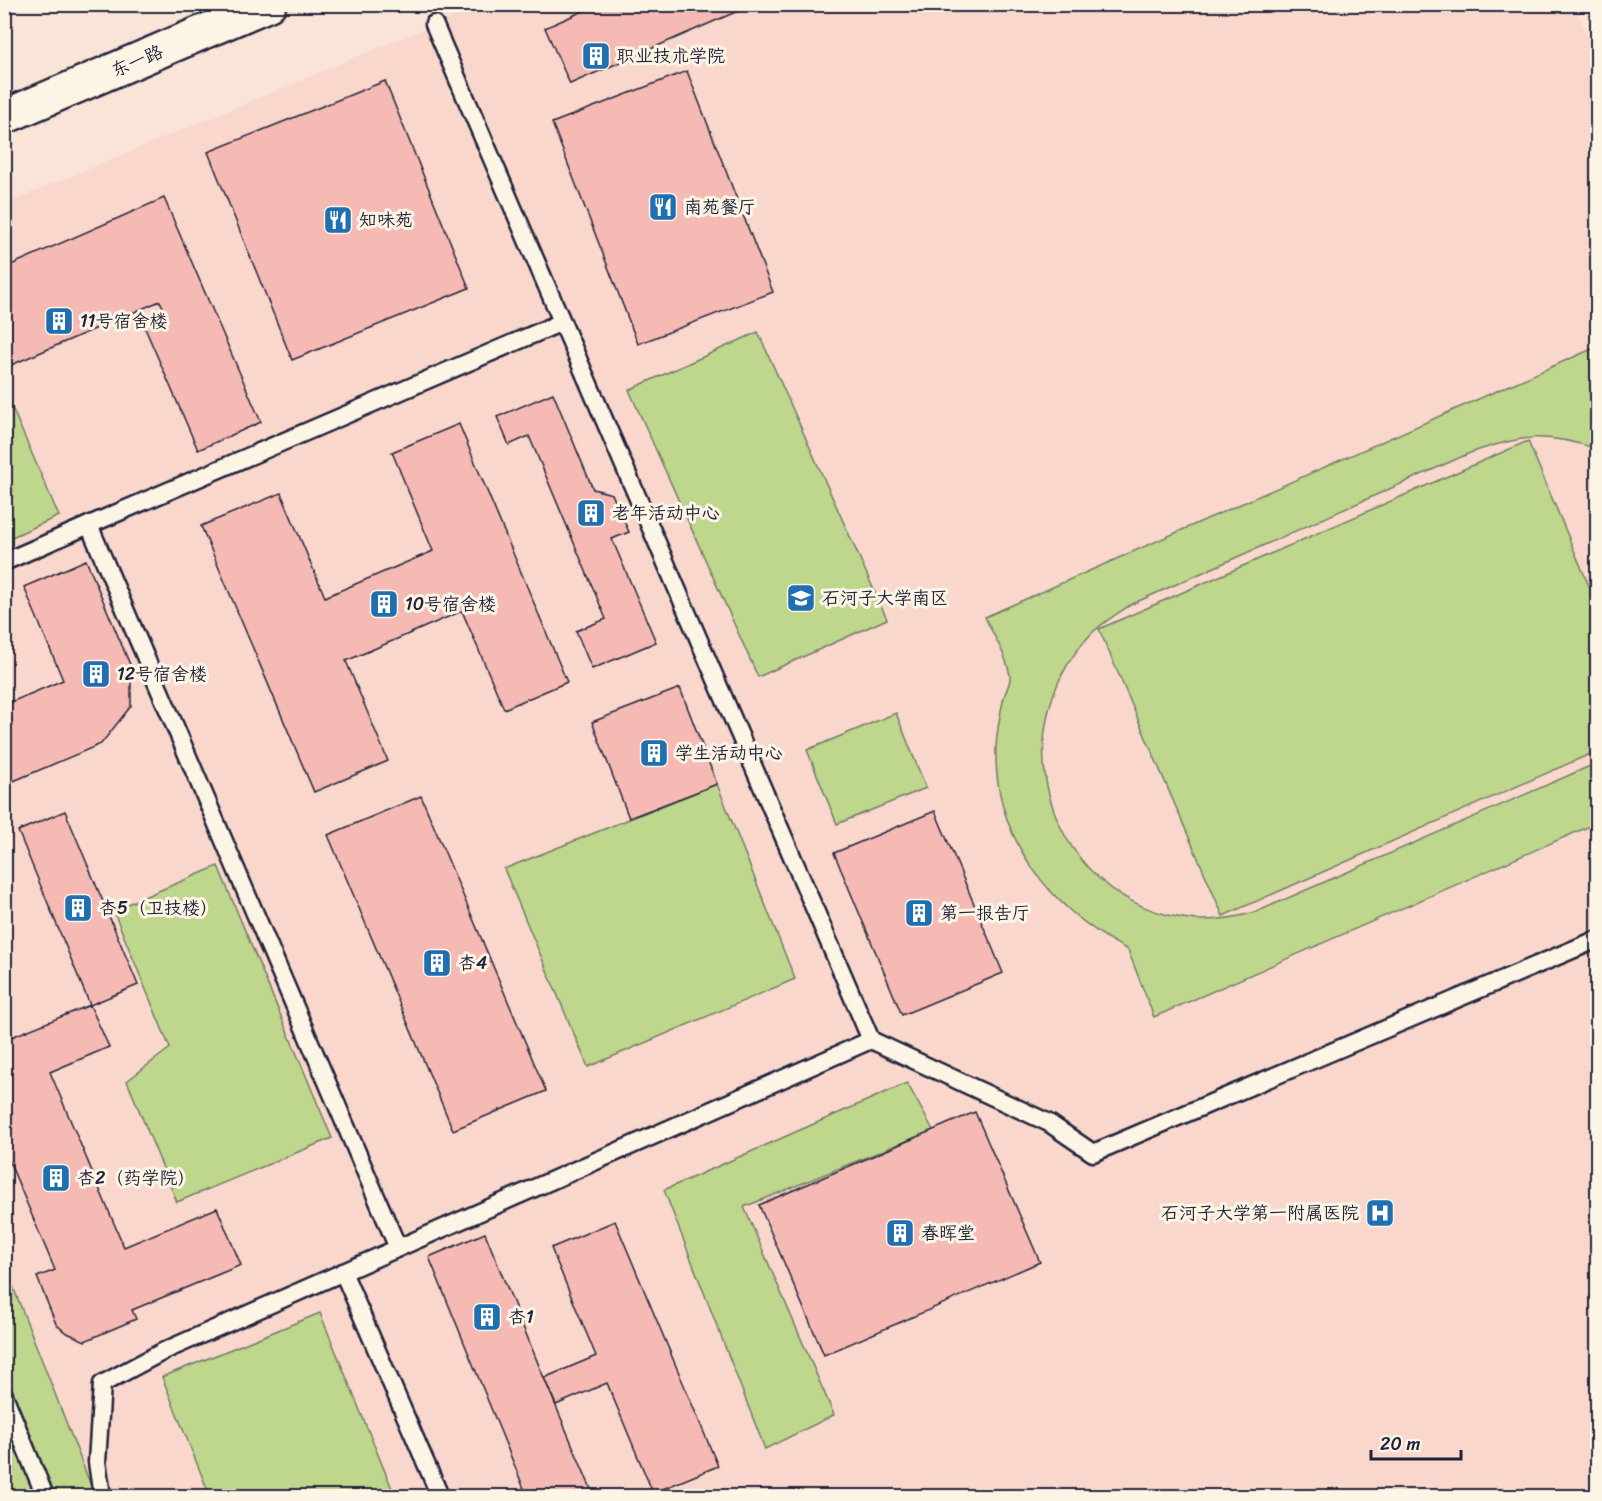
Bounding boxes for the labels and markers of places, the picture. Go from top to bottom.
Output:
building icon: 职业技术学院 [580,40,612,72]
place label: 职业技术学院 [617,40,725,72]
restaurant icon: 南苑餐厅 [647,191,679,223]
place label: 南苑餐厅 [684,191,756,223]
restaurant icon: 知味苑 [322,204,354,236]
place label: 知味苑 [359,204,413,236]
building icon: 11号宿舍楼 [43,305,75,337]
place label: 11号宿舍楼 [80,305,167,337]
building icon: 老年活动中心 [575,497,607,529]
place label: 老年活动中心 [612,497,720,529]
school or university icon: 石河子大学南区 [785,582,817,614]
place label: 石河子大学南区 [822,582,948,614]
building icon: 10号宿舍楼 [368,588,400,620]
place label: 10号宿舍楼 [405,588,496,620]
building icon: 12号宿舍楼 [80,658,112,690]
place label: 12号宿舍楼 [117,658,207,690]
building icon: 学生活动中心 [638,737,670,769]
place label: 学生活动中心 [675,737,783,769]
building icon: 杏5（卫技楼） [62,892,94,924]
place label: 杏5（卫技楼） [99,892,218,924]
building icon: 第一报告厅 [903,897,935,929]
place label: 第一报告厅 [940,897,1030,929]
building icon: 杏4 [421,947,453,979]
place label: 杏4 [458,947,487,979]
building icon: 杏2（药学院） [40,1162,72,1194]
place label: 杏2（药学院） [77,1162,195,1194]
place label: 石河子大学第一附属医院 [1161,1197,1359,1229]
hospital icon: 石河子大学第一附属医院 [1364,1197,1396,1229]
building icon: 春晖堂 [884,1217,916,1249]
place label: 春晖堂 [921,1217,975,1249]
building icon: 杏1 [471,1301,503,1333]
place label: 杏1 [508,1301,534,1333]

